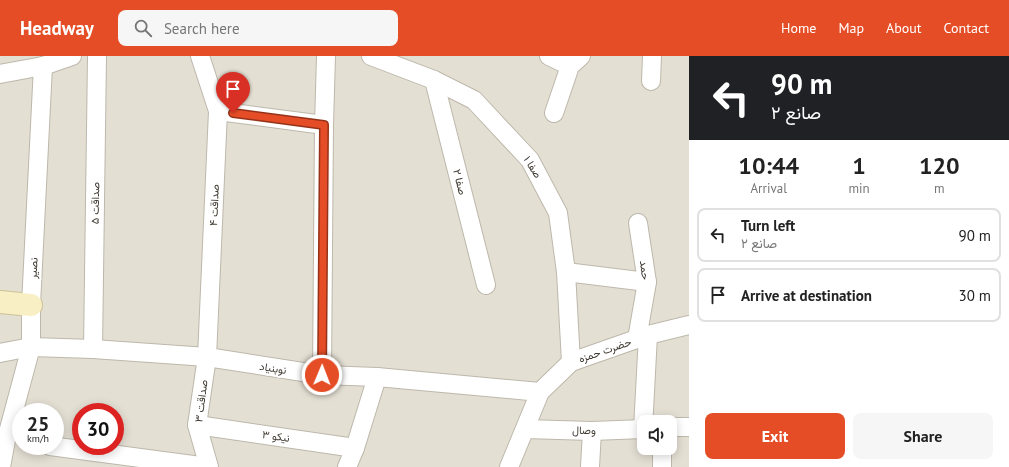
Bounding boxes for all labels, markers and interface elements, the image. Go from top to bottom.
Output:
search box [118,10,398,46]
text: Headway [20,16,94,40]
icon: search [132,17,154,39]
text: Search here [164,19,240,38]
text: Home [781,19,816,37]
text: Map [838,19,864,37]
text: About [886,19,922,37]
text: Contact [944,19,989,37]
text: 90 m [771,65,832,102]
pin [216,72,250,113]
icon: left [705,72,757,124]
icon: arrive [222,78,244,100]
text: صانع ۲ [771,101,821,124]
text: 10:44 [738,150,799,181]
text: 1 [852,150,866,181]
text: 120 [919,150,960,181]
street label: صفا ۱ [521,153,545,181]
street label: صفا ۲ [450,168,470,196]
text: Arrival [751,180,787,197]
text: min [848,180,870,197]
text: m [934,180,945,197]
street label: صداقت ۵ [88,182,102,224]
street label: صداقت ۴ [206,184,222,226]
text: Turn left [741,216,795,235]
icon: left [707,224,729,246]
text: 90 m [958,226,991,245]
text: صانع ۲ [741,235,777,252]
street label: نصیر [25,257,41,280]
street label: حمد [637,259,653,281]
icon: arrive [707,284,729,306]
text: Arrive at destination [741,286,872,305]
text: 30 m [958,286,991,305]
street label: حضرت حمزه [577,334,633,366]
position arrow [301,354,343,396]
street label: نوبنیاد [259,359,287,377]
street label: صداقت ۳ [191,379,211,423]
speed limit sign: 30 [72,403,124,455]
text: 25 [27,411,49,437]
button: Exit [705,413,845,459]
button: Share [853,413,993,459]
map controls [637,415,677,455]
button: sound [637,415,677,455]
street label: وصال [572,423,596,437]
street label: نیکو ۳ [261,427,291,445]
text: km/h [27,432,49,445]

